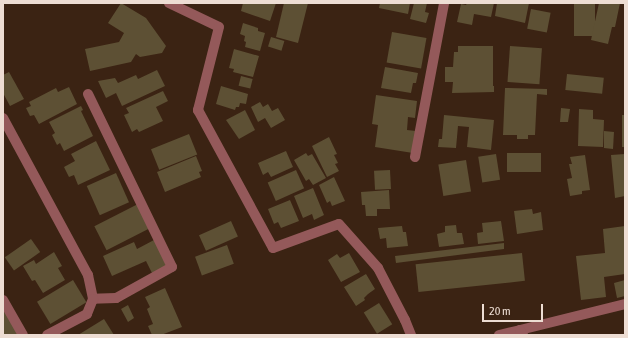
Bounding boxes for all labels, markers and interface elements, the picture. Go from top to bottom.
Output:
scale bar [484,296,545,322]
text: 20 m [489,304,511,318]

